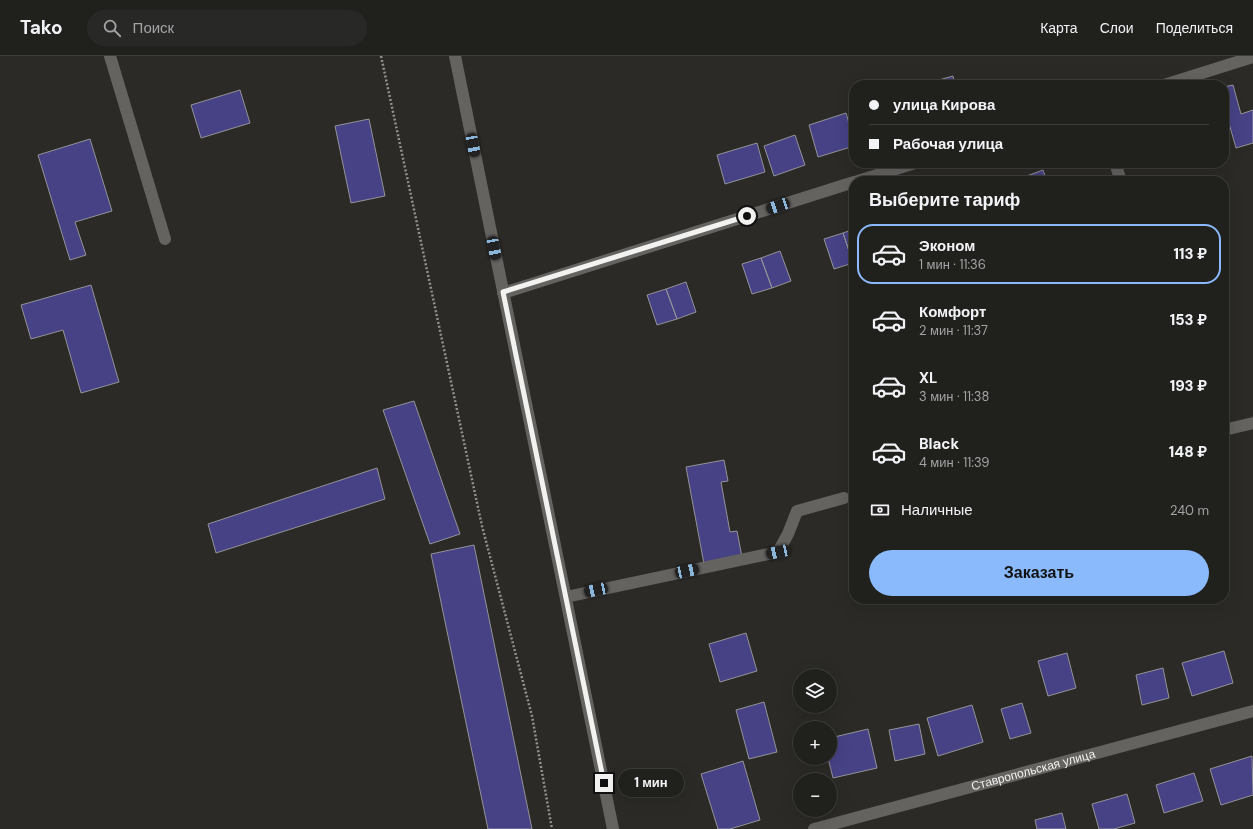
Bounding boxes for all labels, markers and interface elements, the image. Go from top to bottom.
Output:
search box [87,10,367,46]
text: Tako [20,15,63,40]
icon: search [101,17,123,39]
text: Поиск [133,18,174,38]
text: Карта [1040,19,1078,37]
text: Слои [1100,19,1134,37]
text: Поделиться [1156,19,1233,37]
text: улица Кирова [893,95,995,115]
car [465,132,481,158]
text: Рабочая улица [893,134,1003,154]
text: Выберите тариф [869,188,1020,212]
car [765,197,791,215]
route start [738,207,756,225]
car [486,235,502,261]
icon: car [871,236,907,272]
text: Эконом [919,236,975,256]
text: 113 ₽ [1174,244,1207,264]
text: 1 мин · 11:36 [919,256,986,273]
icon: car [871,302,907,338]
text: Комфорт [919,302,986,322]
text: 153 ₽ [1170,310,1207,330]
text: 2 мин · 11:37 [919,322,988,339]
icon: car [871,368,907,404]
text: XL [919,368,937,388]
text: 193 ₽ [1170,376,1207,396]
text: 3 мин · 11:38 [919,388,989,405]
icon: car [871,434,907,470]
text: Black [919,434,959,454]
text: 148 ₽ [1169,442,1207,462]
text: 4 мин · 11:39 [919,454,989,471]
icon: cash [869,499,891,521]
text: Наличные [901,500,973,520]
text: 240 m [1170,502,1209,519]
car [765,544,791,560]
button: Заказать [869,550,1209,596]
car [674,563,700,579]
car [583,582,609,598]
map controls [793,669,837,817]
button: layers [793,669,837,713]
button: + [793,721,837,765]
street label: Ставропольская улица [970,746,1097,794]
callout: 1 мин [618,769,684,797]
button: − [793,773,837,817]
route end [595,774,613,792]
text: 1 мин [634,774,668,791]

